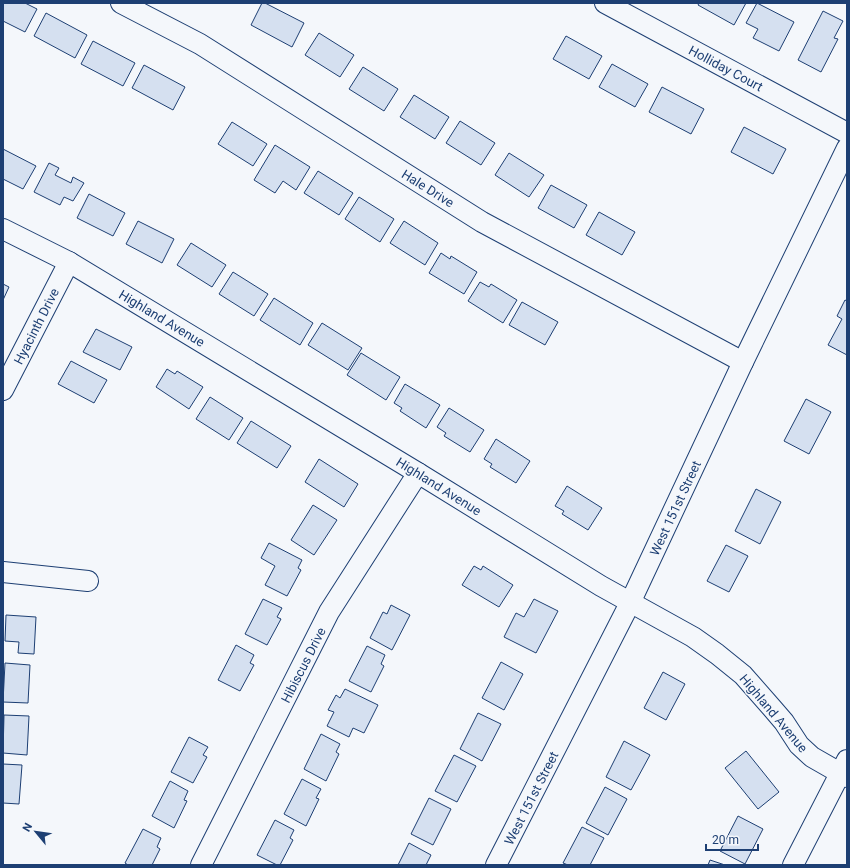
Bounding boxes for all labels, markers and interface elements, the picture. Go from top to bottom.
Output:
street label: Holliday Court [686,43,765,94]
street label: Hale Drive [399,166,457,210]
street label: Hyacinth Drive [11,286,62,367]
street label: Highland Avenue [116,287,207,350]
street label: Highland Avenue [393,454,484,519]
street label: West 151st Street [647,458,704,558]
street label: Hibiscus Drive [278,625,329,705]
street label: Highland Avenue [737,671,811,756]
street label: West 151st Street [501,749,561,847]
north arrow [16,812,56,852]
text: N [20,821,35,834]
scale bar [706,826,758,852]
text: 20 m [712,833,739,847]

